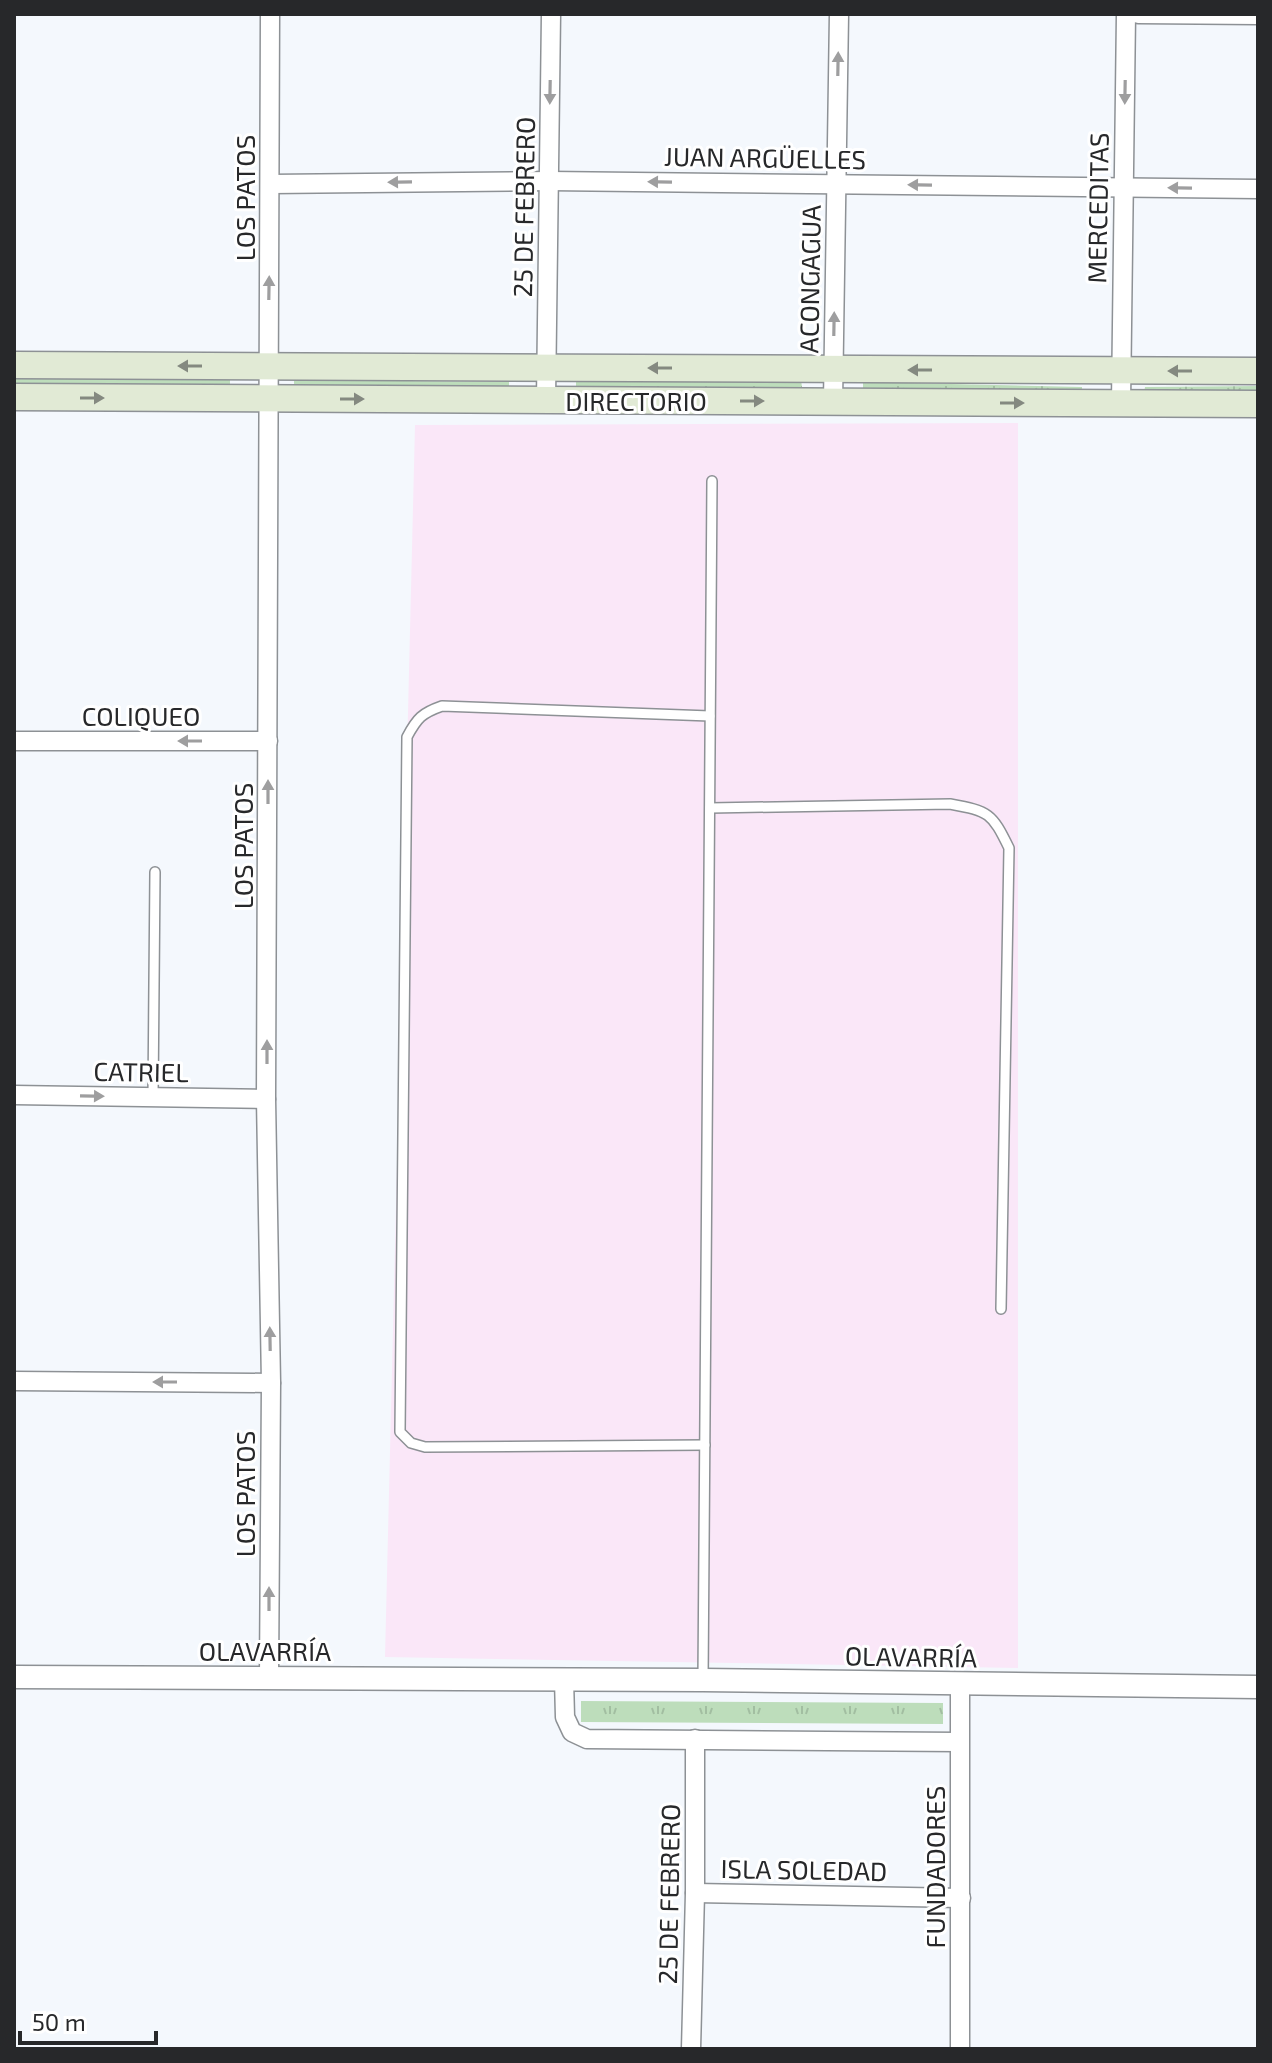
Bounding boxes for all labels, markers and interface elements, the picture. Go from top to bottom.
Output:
one-way arrow [832,51,844,76]
one-way arrow [544,80,556,105]
one-way arrow [1118,80,1131,105]
street label: 25 DE FEBRERO [506,116,540,298]
street label: MERCEDITAS [1080,132,1114,284]
street label: LOS PATOS [229,135,260,261]
street label: JUAN ARGÜELLES [664,140,866,174]
one-way arrow [387,176,412,188]
one-way arrow [647,176,672,188]
one-way arrow [907,179,932,192]
one-way arrow [1167,182,1192,195]
street label: ACONGAGUA [792,205,826,353]
one-way arrow [263,275,275,300]
one-way arrow [828,311,841,336]
one-way arrow [177,359,202,372]
one-way arrow [647,362,672,374]
one-way arrow [907,364,932,376]
one-way arrow [1167,365,1192,377]
street label: DIRECTORIO [565,385,707,416]
one-way arrow [80,392,105,404]
one-way arrow [340,393,365,405]
one-way arrow [740,395,765,407]
one-way arrow [1000,397,1025,409]
street label: COLIQUEO [82,700,200,731]
one-way arrow [177,735,202,747]
one-way arrow [262,779,274,804]
street label: LOS PATOS [227,783,258,909]
one-way arrow [261,1039,273,1064]
street label: CATRIEL [93,1055,189,1087]
one-way arrow [80,1090,105,1103]
one-way arrow [264,1326,276,1351]
one-way arrow [152,1376,177,1388]
street label: LOS PATOS [229,1431,260,1557]
one-way arrow [263,1586,275,1611]
street label: OLAVARRÍA [199,1635,331,1666]
street label: OLAVARRÍA [845,1639,977,1673]
street label: FUNDADORES [919,1786,950,1948]
street label: 25 DE FEBRERO [651,1803,685,1985]
street label: ISLA SOLEDAD [720,1852,888,1886]
scale bar [20,1995,156,2045]
text: 50 m [32,2007,86,2036]

